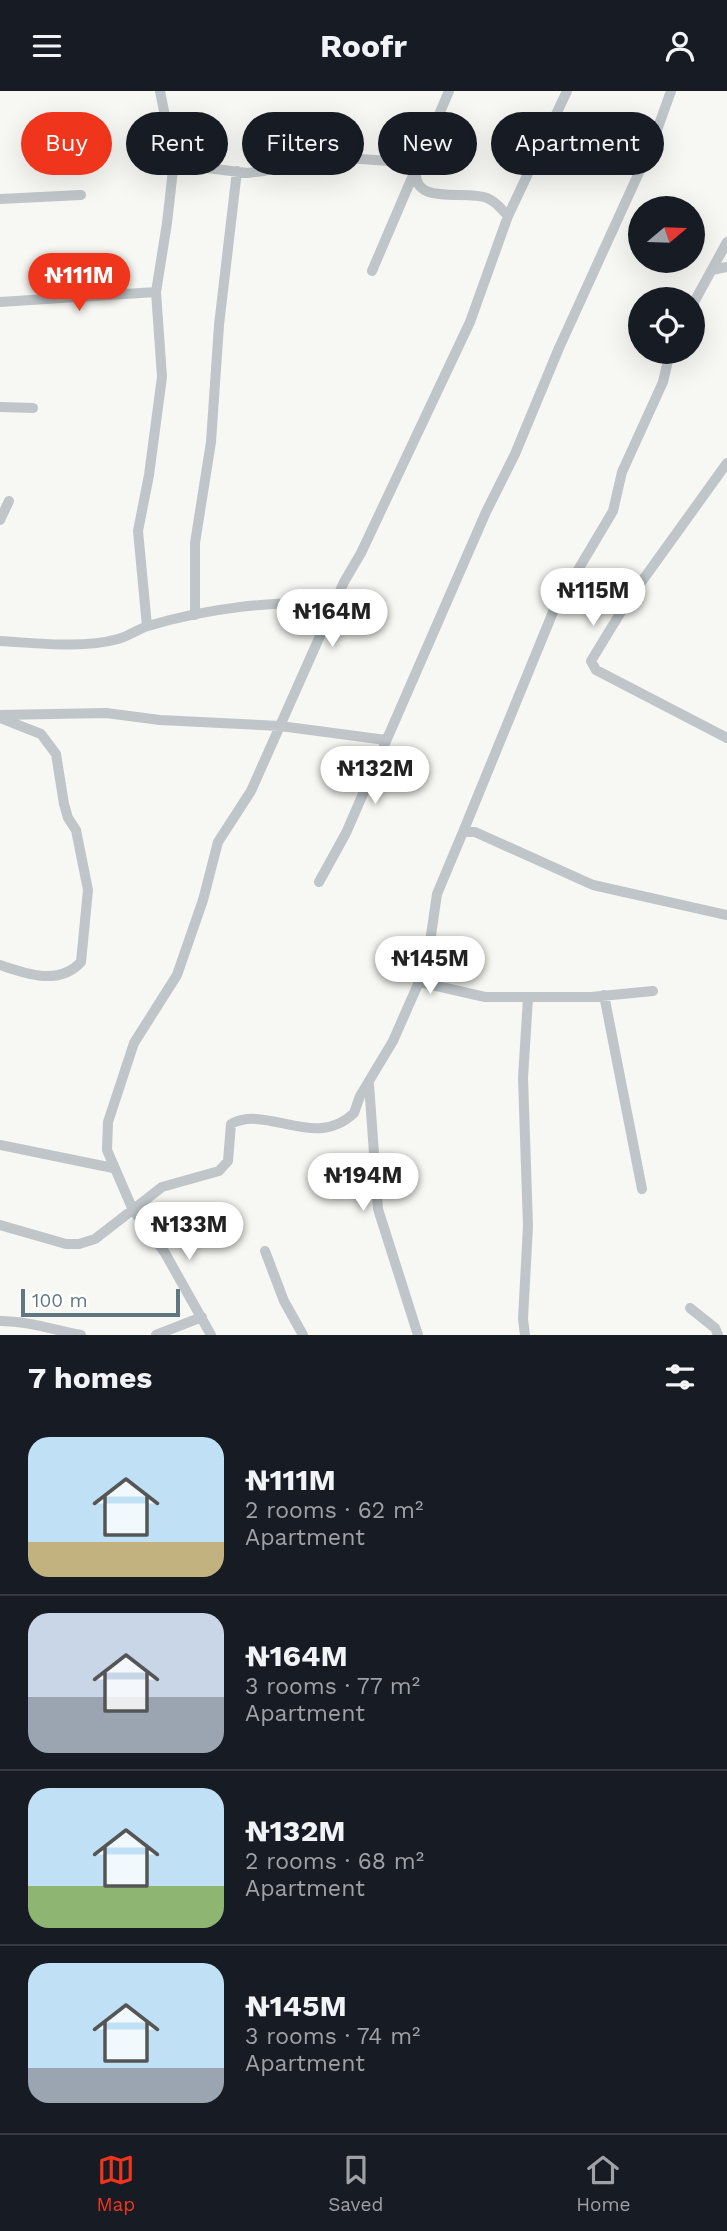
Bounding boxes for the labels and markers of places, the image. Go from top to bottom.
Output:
pin: ₦111M [30,253,128,313]
pin: ₦115M [544,568,642,628]
pin: ₦164M [283,589,381,649]
pin: ₦132M [326,747,424,806]
pin: ₦145M [381,937,479,996]
pin: ₦194M [314,1153,412,1213]
pin: ₦133M [140,1203,238,1262]

